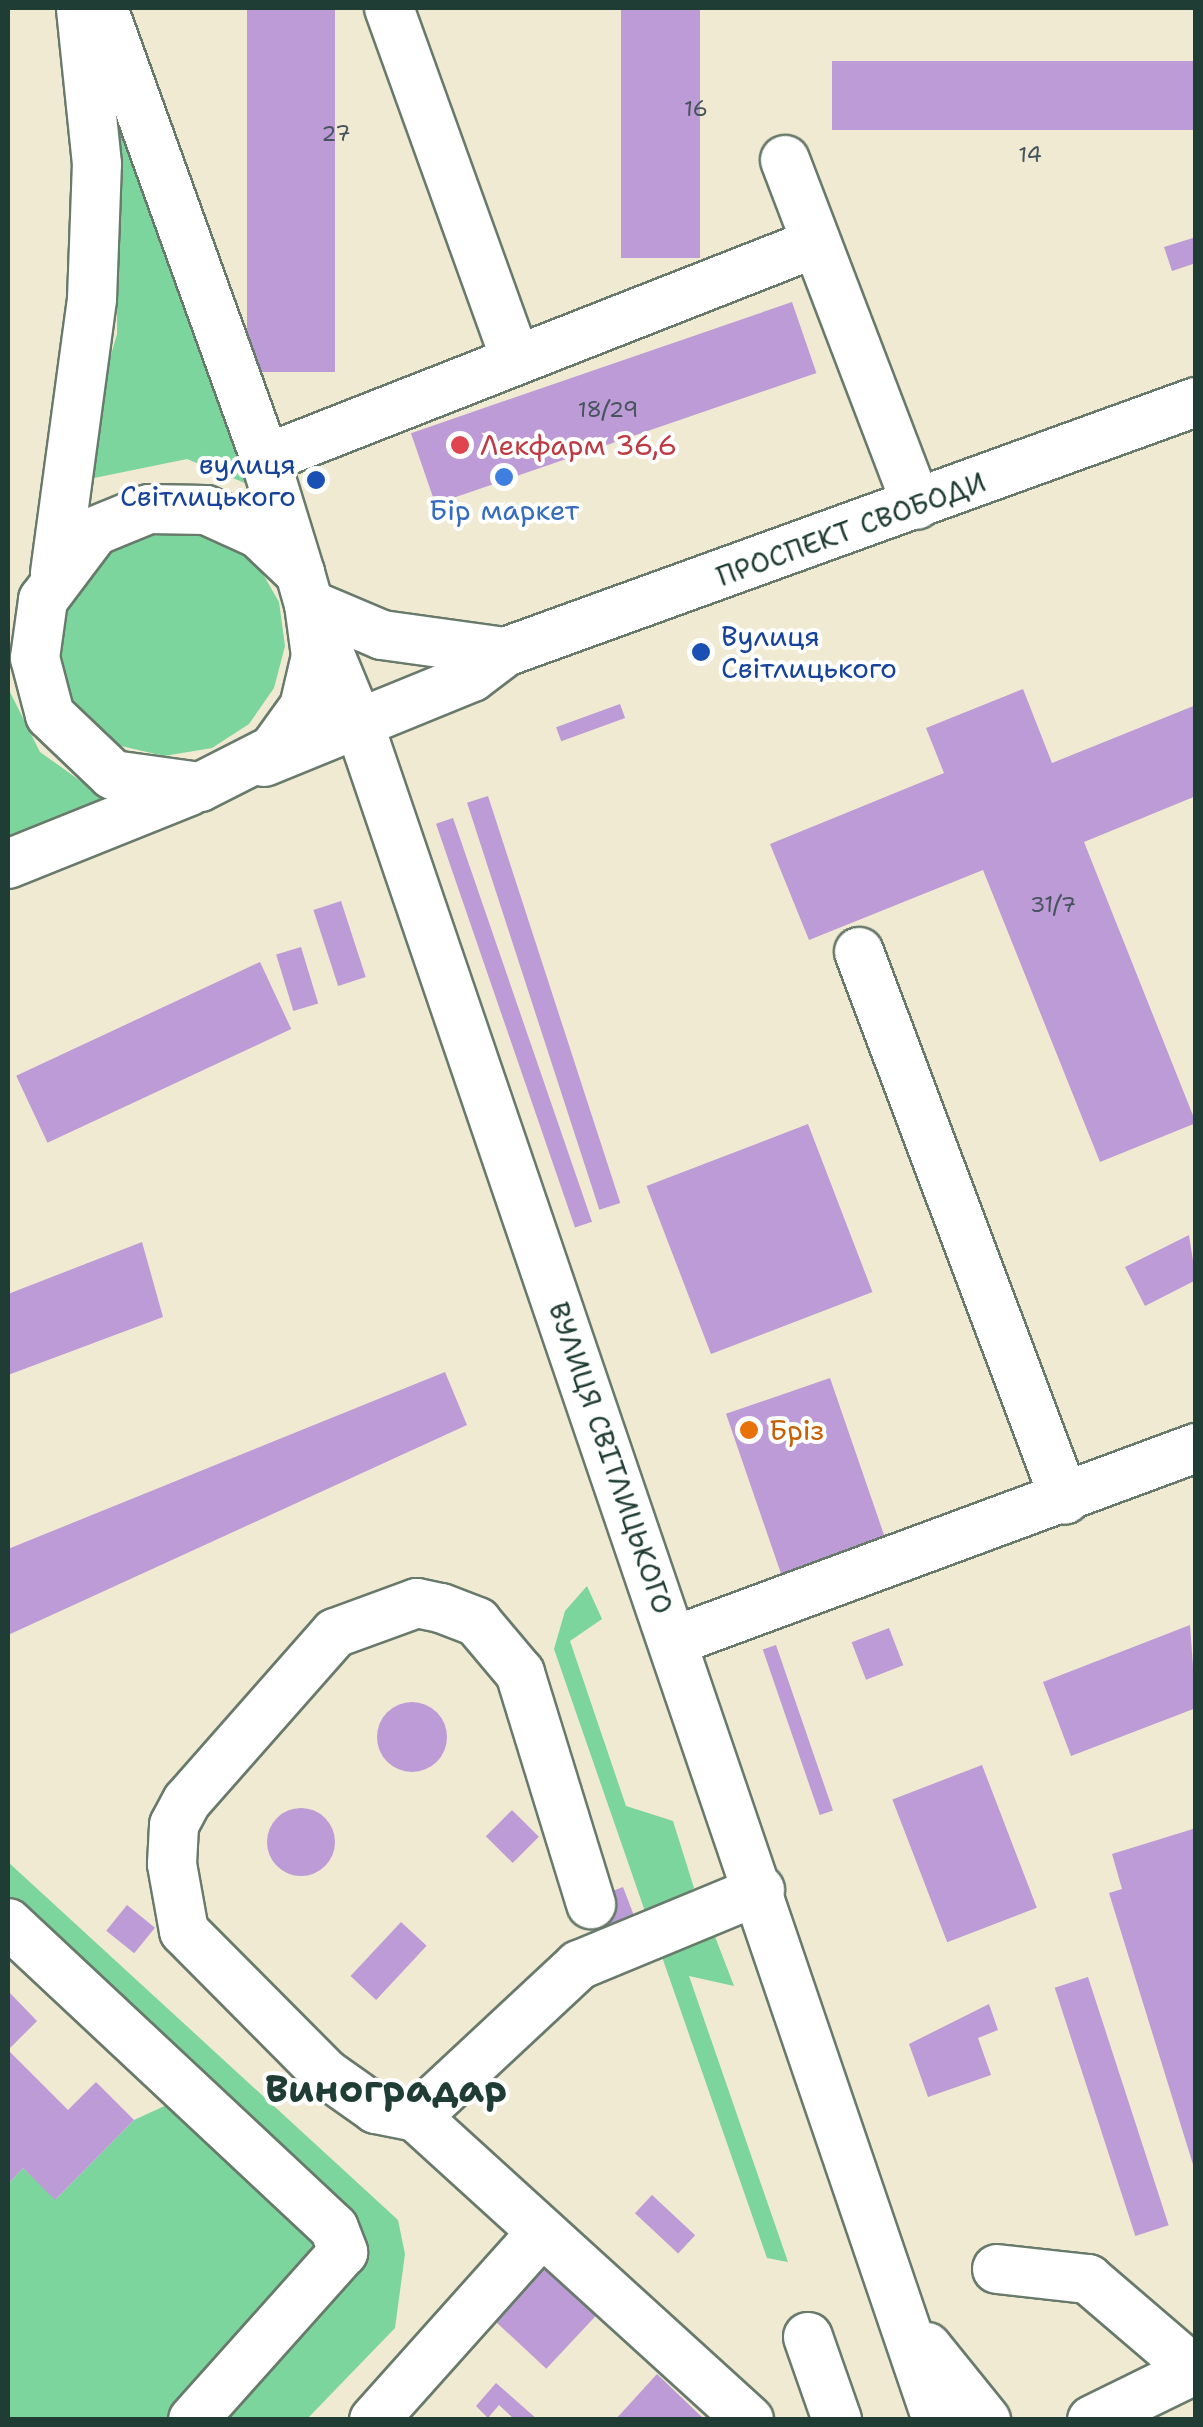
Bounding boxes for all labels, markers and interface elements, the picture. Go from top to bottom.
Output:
house number: 16 [684,96,708,122]
house number: 27 [321,121,351,147]
house number: 14 [1018,142,1042,168]
house number: 18/29 [578,397,638,423]
place label: Лекфарм 36,6 [480,428,677,462]
marker: Лекфарм 36,6 [449,434,471,456]
place label: вулиця Світлицького [120,447,296,513]
street label: ПРОСПЕКТ СВОБОДИ [712,465,990,593]
marker: Бір маркет [493,466,515,488]
marker: вулиця Світлицького [305,469,327,491]
place label: Бір маркет [429,493,579,527]
place label: Вулиця Світлицького [721,619,897,685]
marker: Вулиця Світлицького [690,641,712,663]
house number: 31/7 [1030,892,1076,918]
street label: ВУЛИЦЯ СВІТЛИЦЬКОГО [542,1298,680,1618]
place label: Бріз [769,1413,824,1447]
marker: Бріз [738,1419,760,1441]
district label: Виноградар [265,2066,507,2112]

